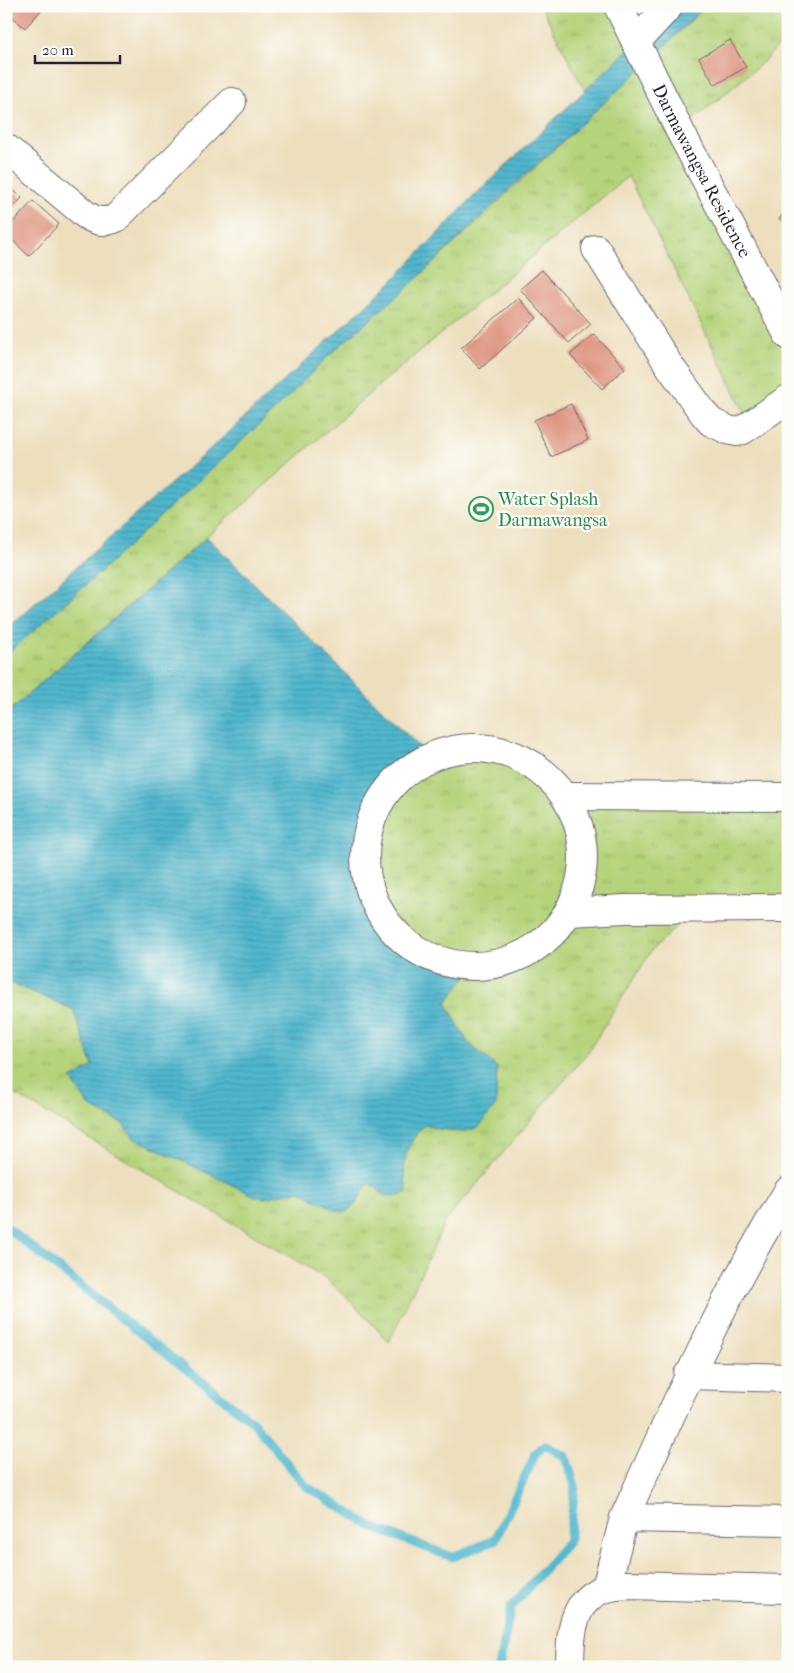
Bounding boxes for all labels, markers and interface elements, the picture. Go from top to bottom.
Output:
scale bar [35,32,120,64]
text: 20 m [42,41,74,59]
street label: Darmawangsa Residence [648,81,756,261]
place label: Water Splash Darmawangsa [497,489,608,531]
sports icon: Water Splash Darmawangsa [468,496,494,522]

